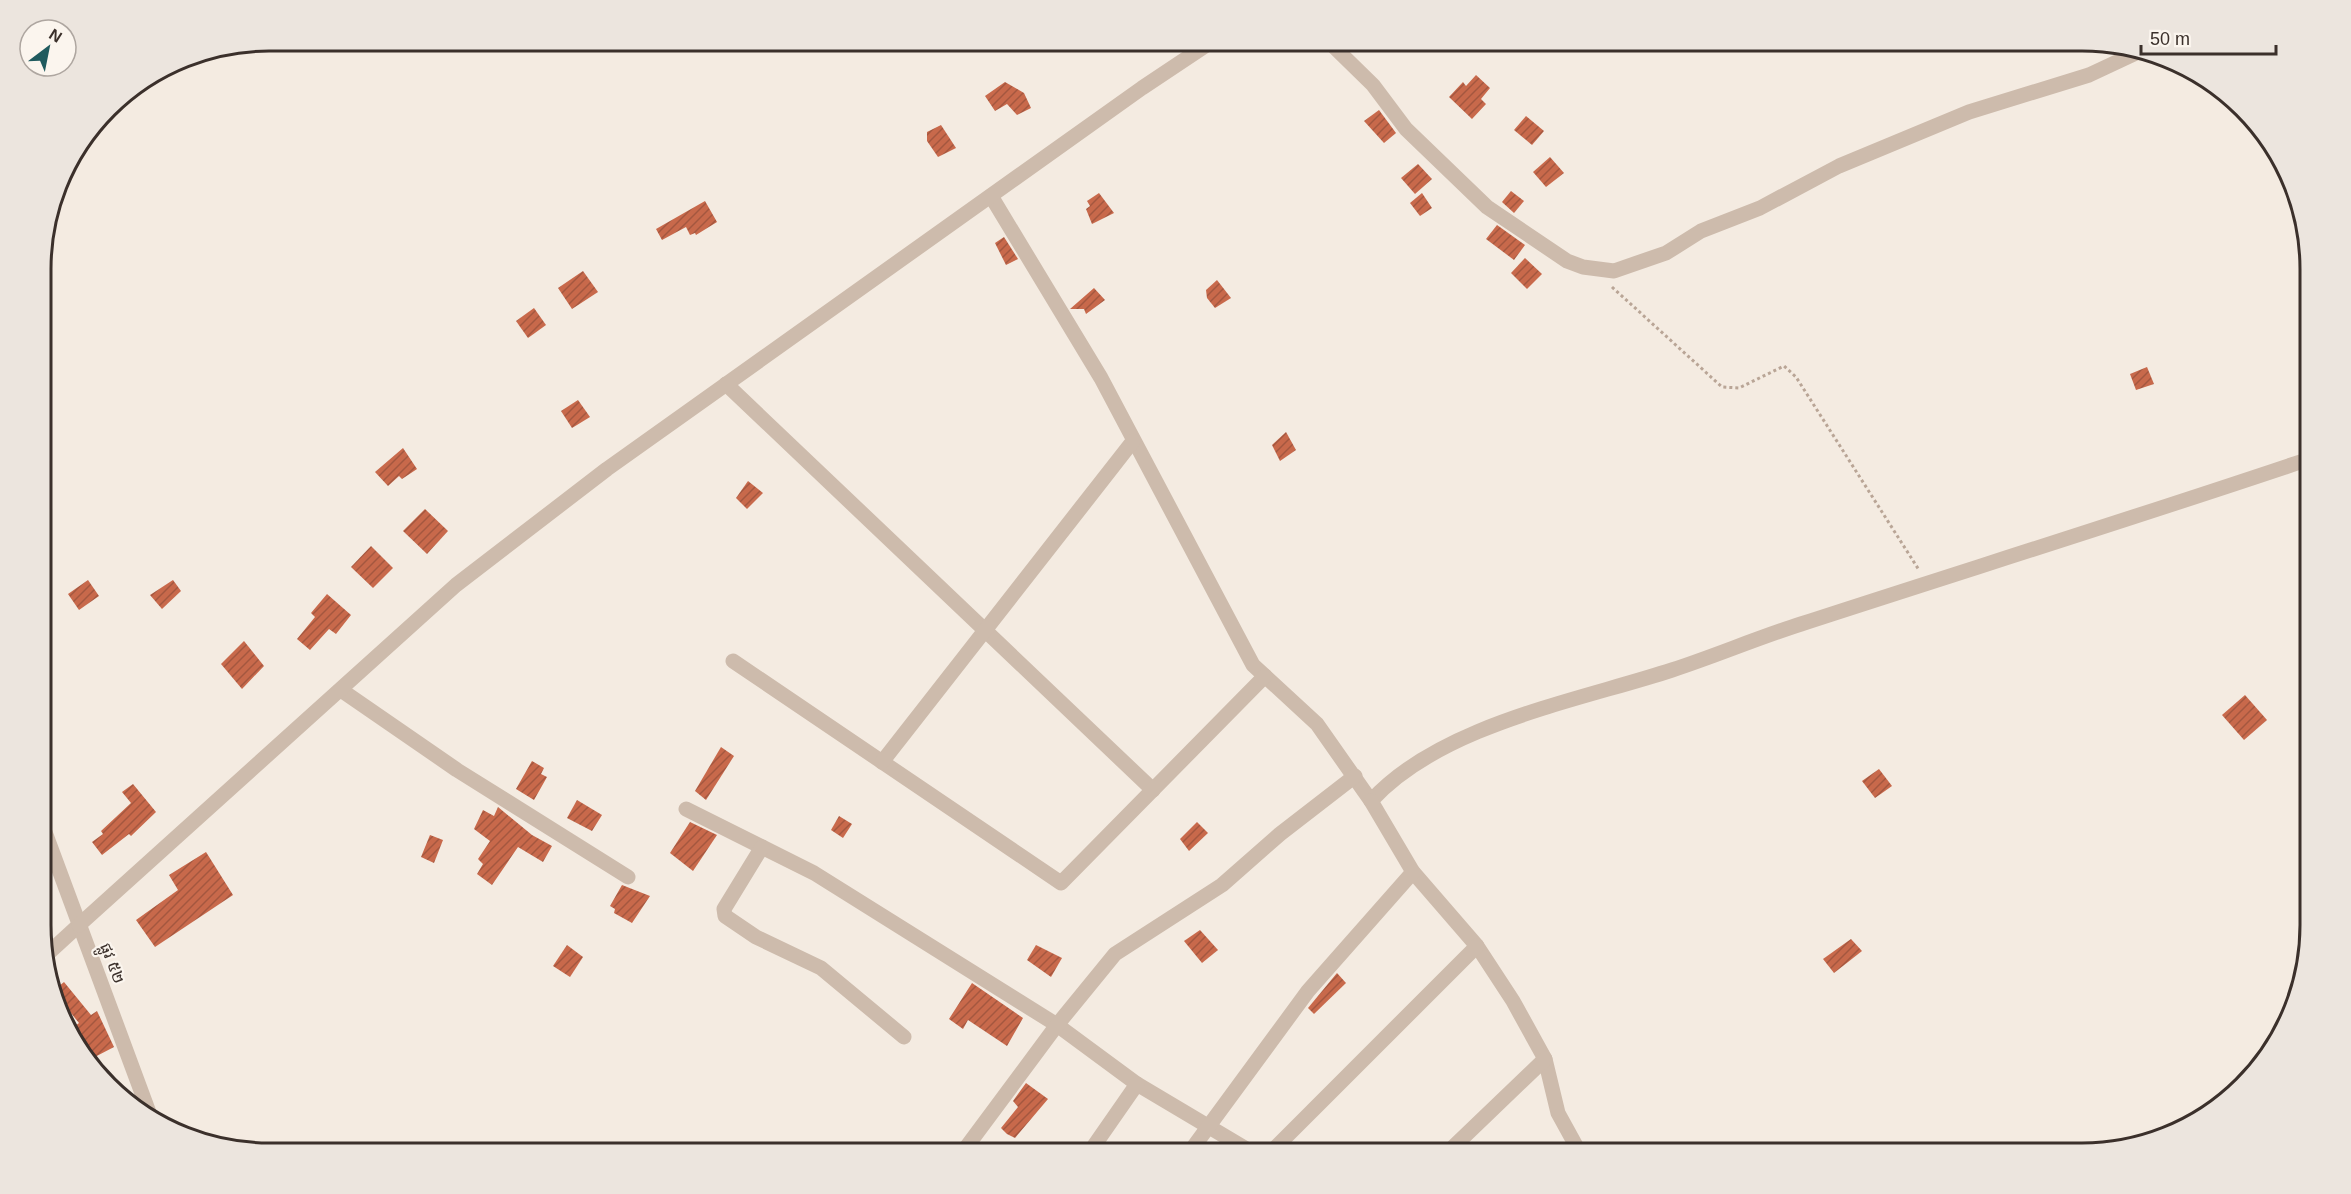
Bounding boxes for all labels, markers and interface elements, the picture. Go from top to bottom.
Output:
north arrow [18,18,78,78]
scale bar [2141,18,2276,56]
text: N [46,25,65,46]
text: 50 m [2150,29,2190,49]
street label: ផ្លូវ ៥២ [92,941,128,988]

